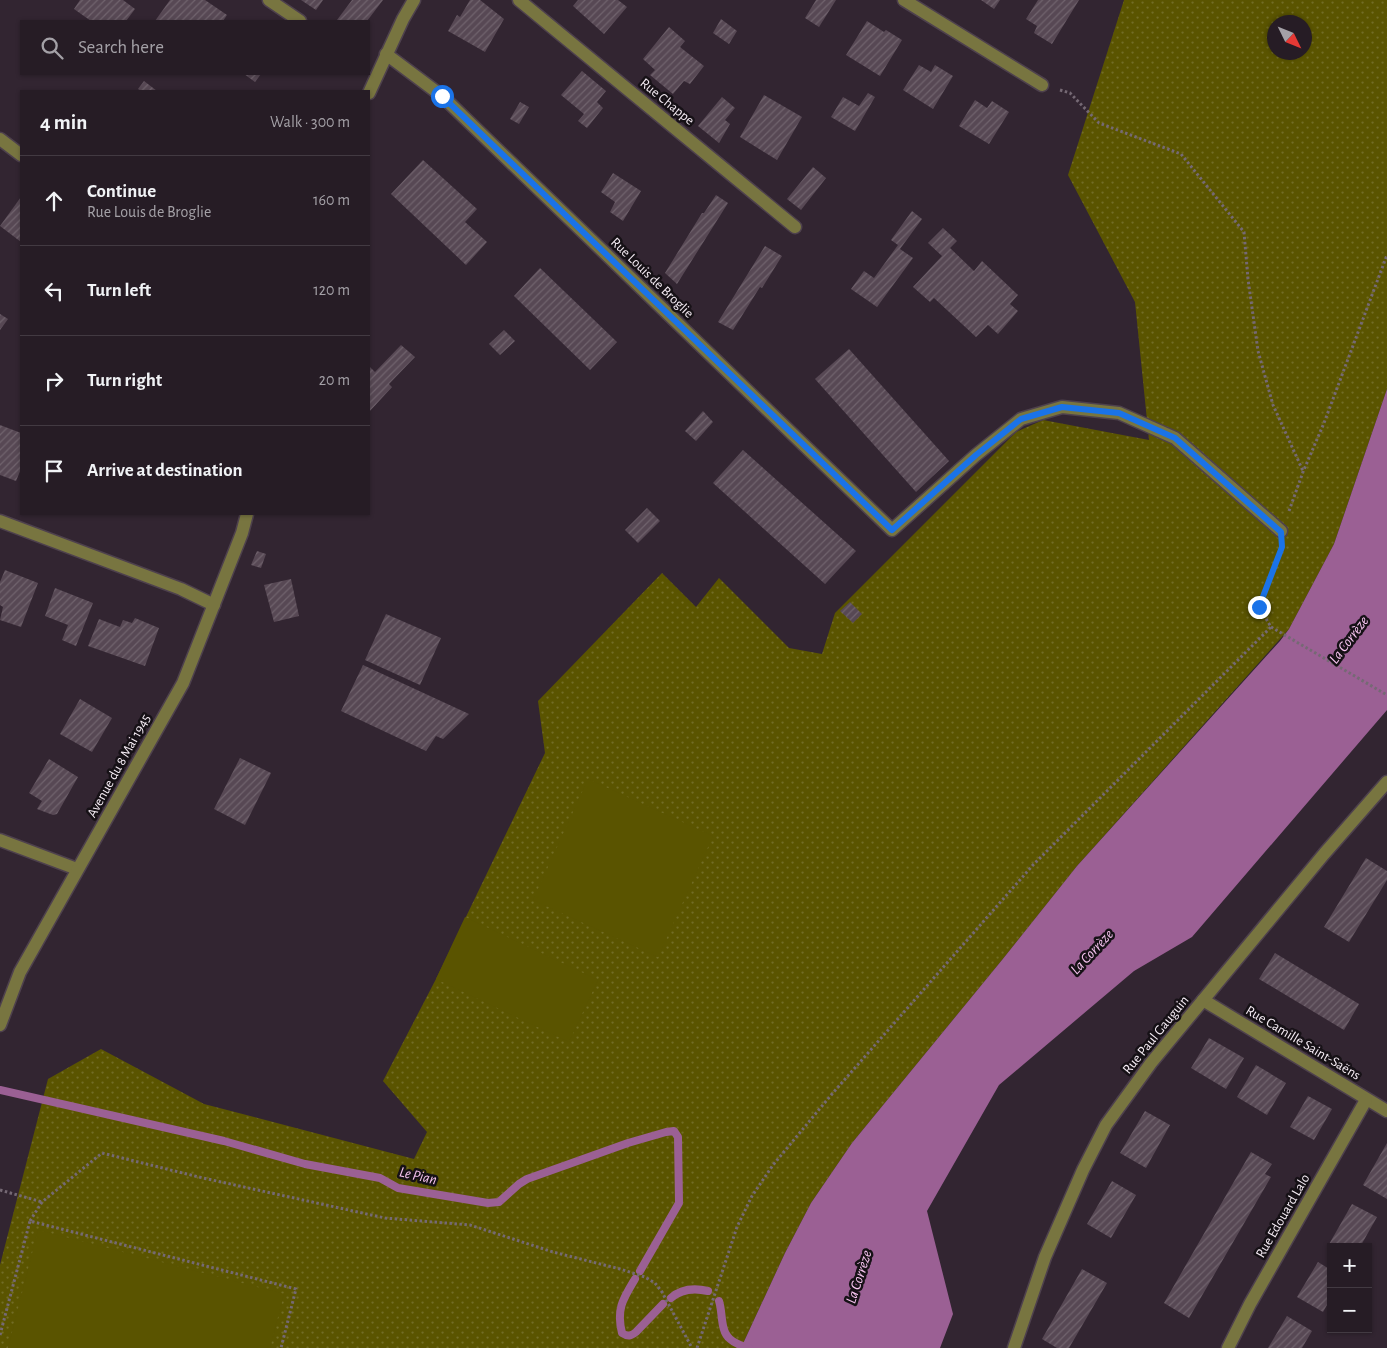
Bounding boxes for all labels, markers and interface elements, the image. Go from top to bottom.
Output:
north arrow [1267,15,1312,60]
search box [20,20,370,75]
icon: search [38,34,66,62]
text: Search here [78,38,164,57]
street label: Rue Chappe [637,76,697,128]
route start [431,85,454,108]
text: 4 min [40,112,87,133]
text: Walk · 300 m [270,114,350,130]
text: Continue [87,182,156,201]
icon: ahead [40,187,68,215]
text: 160 m [313,192,350,208]
text: Rue Louis de Broglie [87,204,211,220]
street label: Rue Louis de Broglie [608,235,696,321]
icon: left [40,277,68,305]
text: Turn left [87,281,151,300]
text: 120 m [313,282,350,298]
icon: right [40,367,68,395]
text: Turn right [87,371,162,390]
text: 20 m [319,372,350,388]
icon: arrive [40,457,68,485]
text: Arrive at destination [87,461,243,480]
route end [1248,596,1271,619]
water label: La Corrèze [1326,613,1372,667]
street label: Avenue du 8 Mai 1945 [85,712,153,820]
water label: La Corrèze [1068,926,1117,977]
street label: Rue Paul Gauguin [1120,993,1192,1077]
street label: Rue Camille Saint-Saëns [1243,1003,1363,1083]
water label: Le Pian [398,1164,438,1188]
street label: Rue Edouard Lalo [1253,1172,1313,1260]
map controls [1327,1243,1372,1333]
button: + [1327,1243,1372,1288]
water label: La Corrèze [843,1248,875,1306]
button: − [1327,1288,1372,1333]

